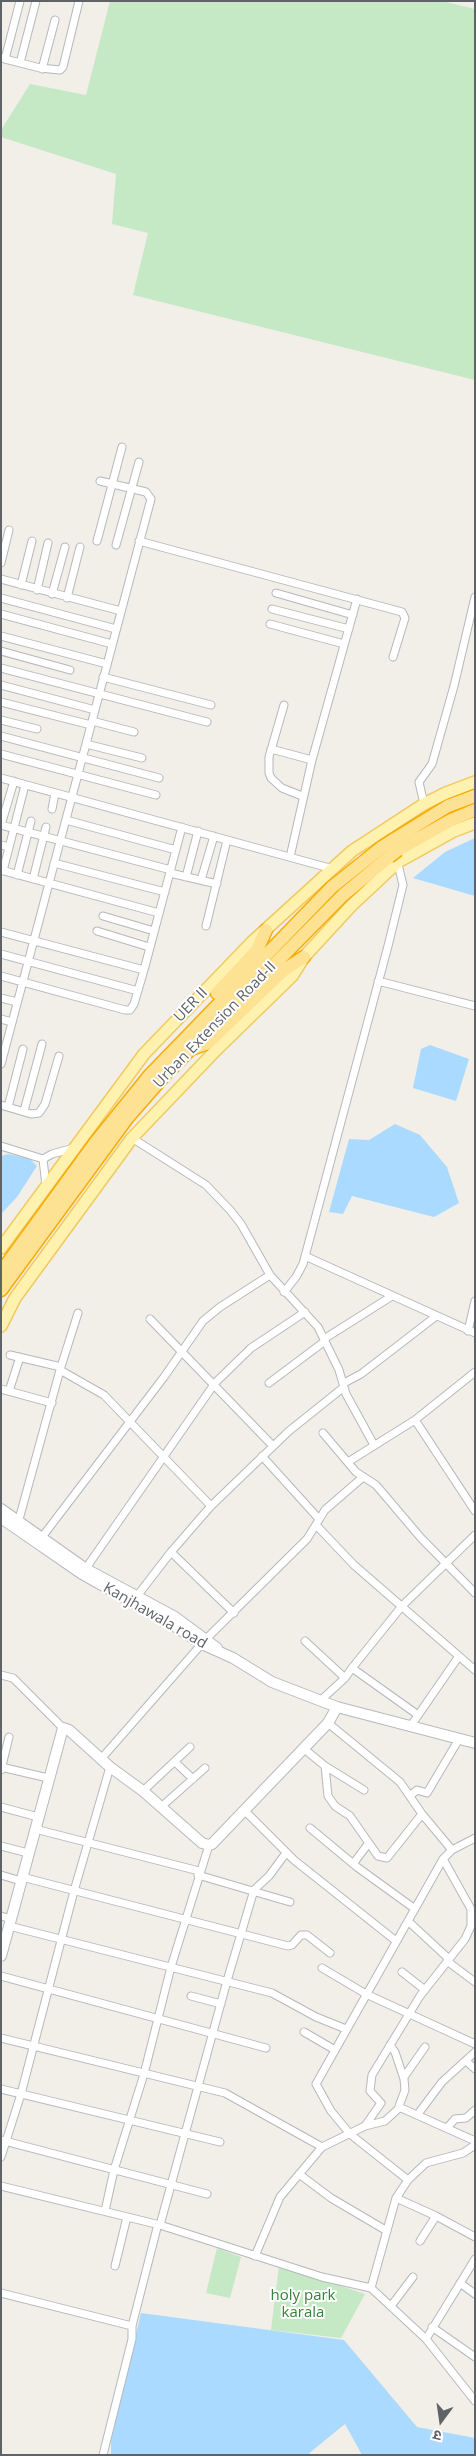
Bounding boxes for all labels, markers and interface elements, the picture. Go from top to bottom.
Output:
street label: Urban Extension Road-II [150,958,280,1092]
street label: UER II [170,984,212,1026]
street label: Kanjhawala road [100,1579,210,1653]
park label: holy park karala [271,2287,335,2322]
north arrow [416,2396,466,2446]
text: उ [431,2426,444,2446]

